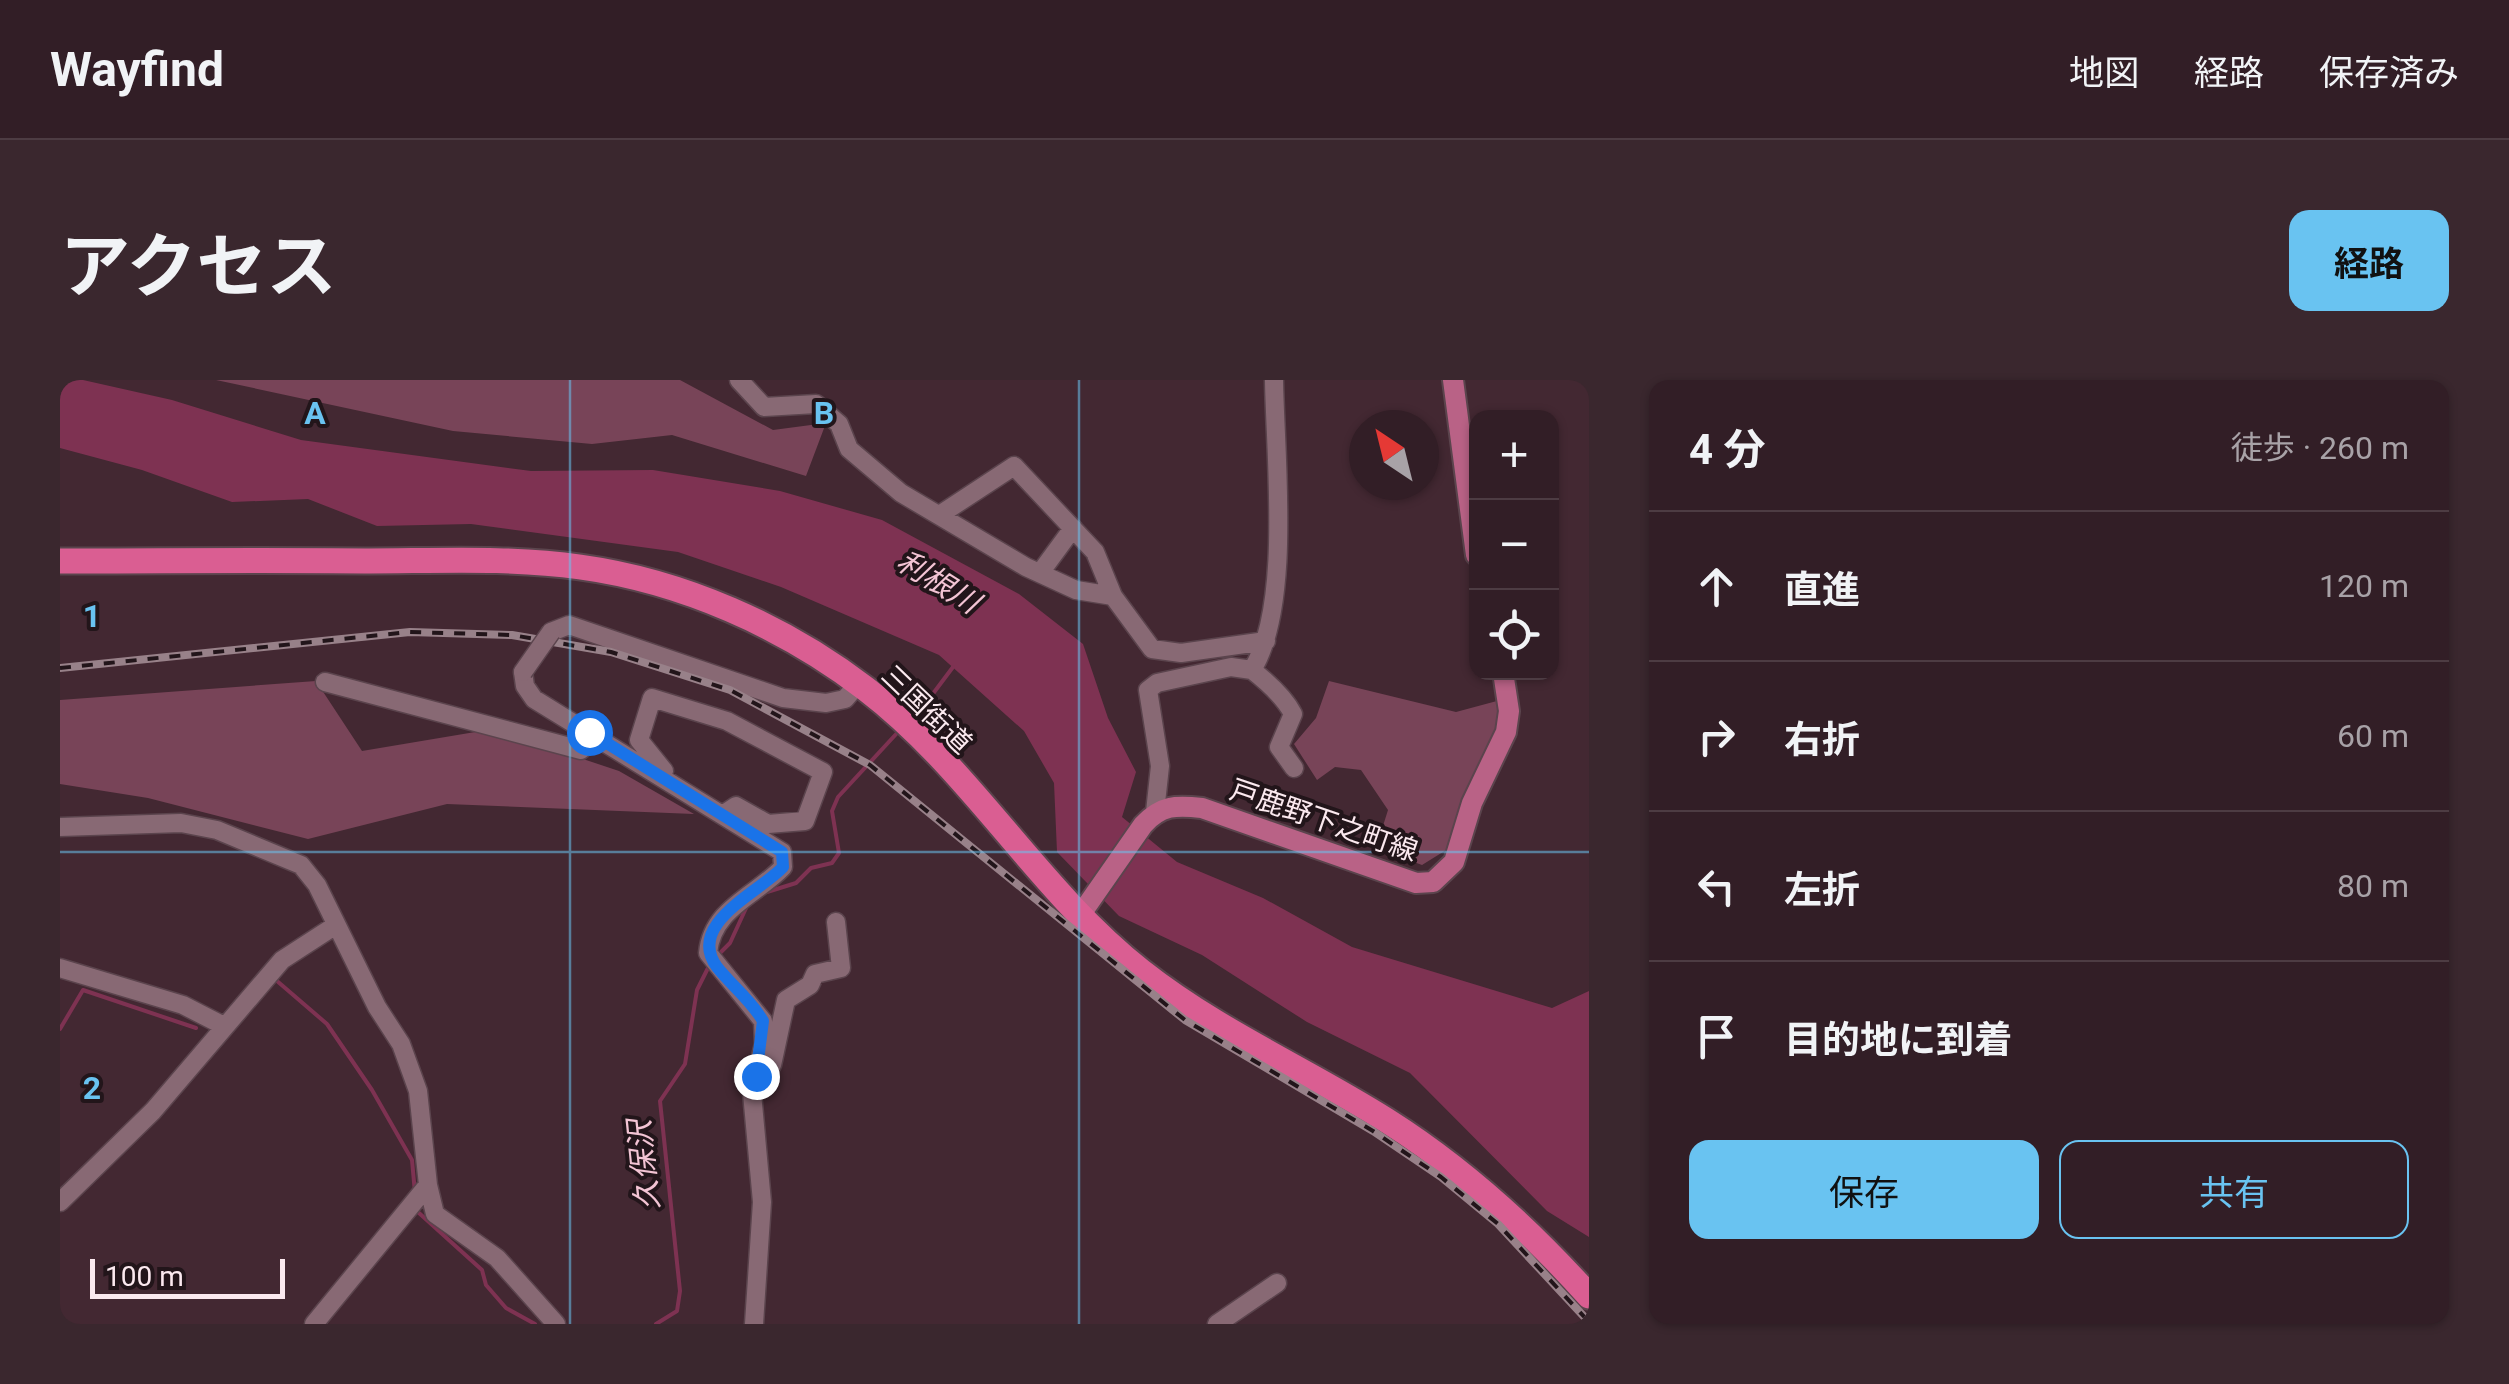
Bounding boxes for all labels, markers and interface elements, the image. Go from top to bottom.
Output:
text: Wayfind [50,41,224,98]
text: 地図 [2069,53,2139,94]
text: 経路 [2194,53,2264,94]
text: 保存済み [2319,53,2459,94]
button: 経路 [2289,210,2449,311]
text: アクセス [60,226,337,308]
text: A [304,394,326,432]
text: B [814,394,834,432]
north arrow [1349,410,1439,500]
map controls [1469,410,1559,680]
button: + [1469,410,1559,500]
text: 4 分 [1689,425,1766,474]
text: 徒歩 · 260 m [2231,429,2409,467]
button: − [1469,500,1559,590]
water label: 利根川 [891,543,988,622]
icon: ahead [1689,559,1744,614]
text: 120 m [2319,567,2409,605]
text: 直進 [1784,568,1860,612]
button: locate [1469,590,1559,680]
text: 1 [83,597,101,635]
street label: 三国街道 [875,659,978,760]
icon: right [1689,709,1744,764]
route start [567,710,613,756]
text: 60 m [2337,717,2409,755]
text: 右折 [1784,718,1860,762]
street label: 戸鹿野下之町線 [1226,773,1422,868]
icon: left [1689,859,1744,914]
text: 80 m [2337,867,2409,905]
text: 左折 [1784,868,1860,912]
icon: arrive [1689,1009,1744,1064]
text: 目的地に到着 [1784,1018,2012,1062]
route end [734,1054,780,1100]
text: 2 [83,1069,101,1107]
water label: 久保沢 [621,1114,666,1212]
button: 保存 [1689,1140,2039,1239]
button: 共有 [2059,1140,2409,1239]
scale bar [90,1254,285,1298]
text: 100 m [105,1260,184,1293]

